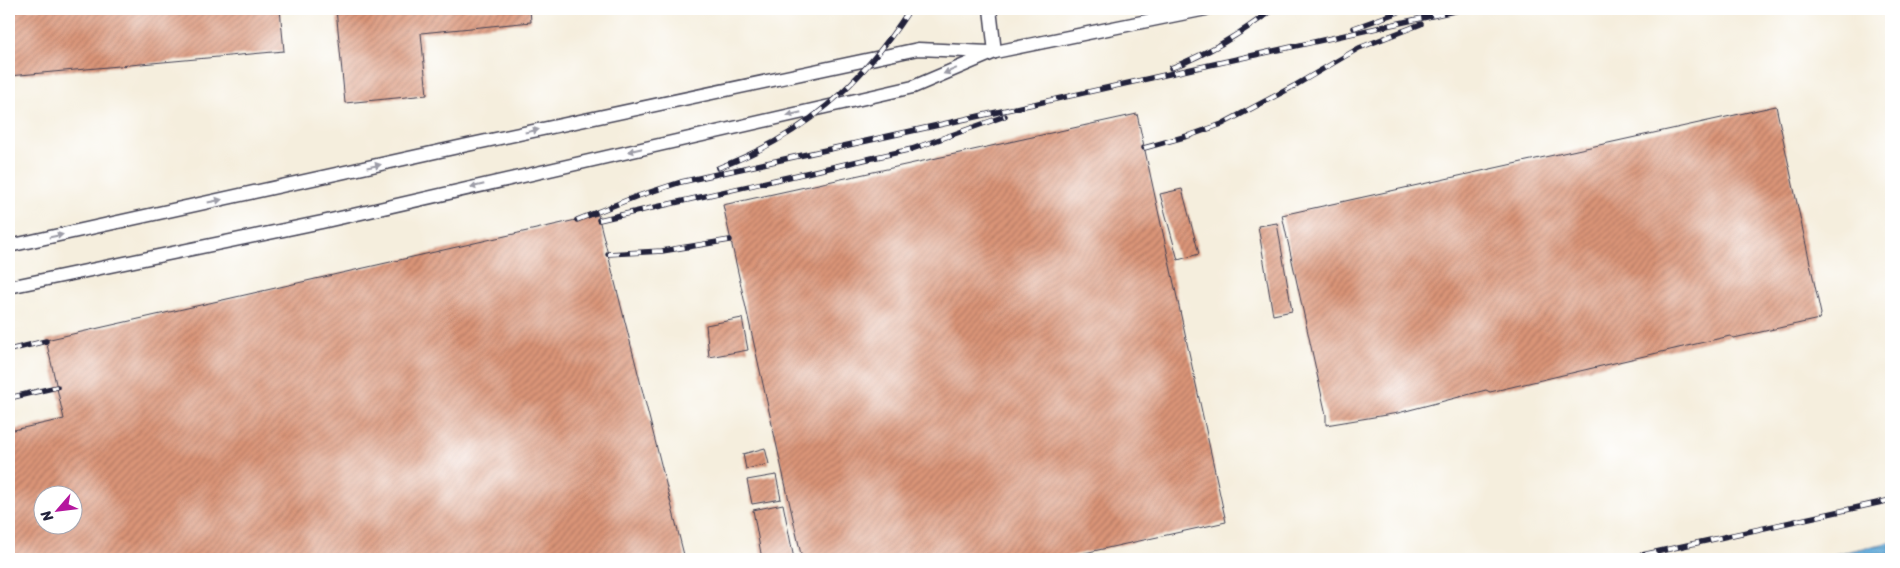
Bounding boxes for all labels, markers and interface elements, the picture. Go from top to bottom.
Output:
one-way arrow [943,68,957,76]
one-way arrow [786,110,801,118]
one-way arrow [525,127,540,135]
one-way arrow [628,146,643,154]
one-way arrow [366,161,382,169]
one-way arrow [469,182,484,190]
one-way arrow [207,197,223,205]
one-way arrow [49,232,64,240]
north arrow [32,486,82,536]
text: N [34,505,61,527]

